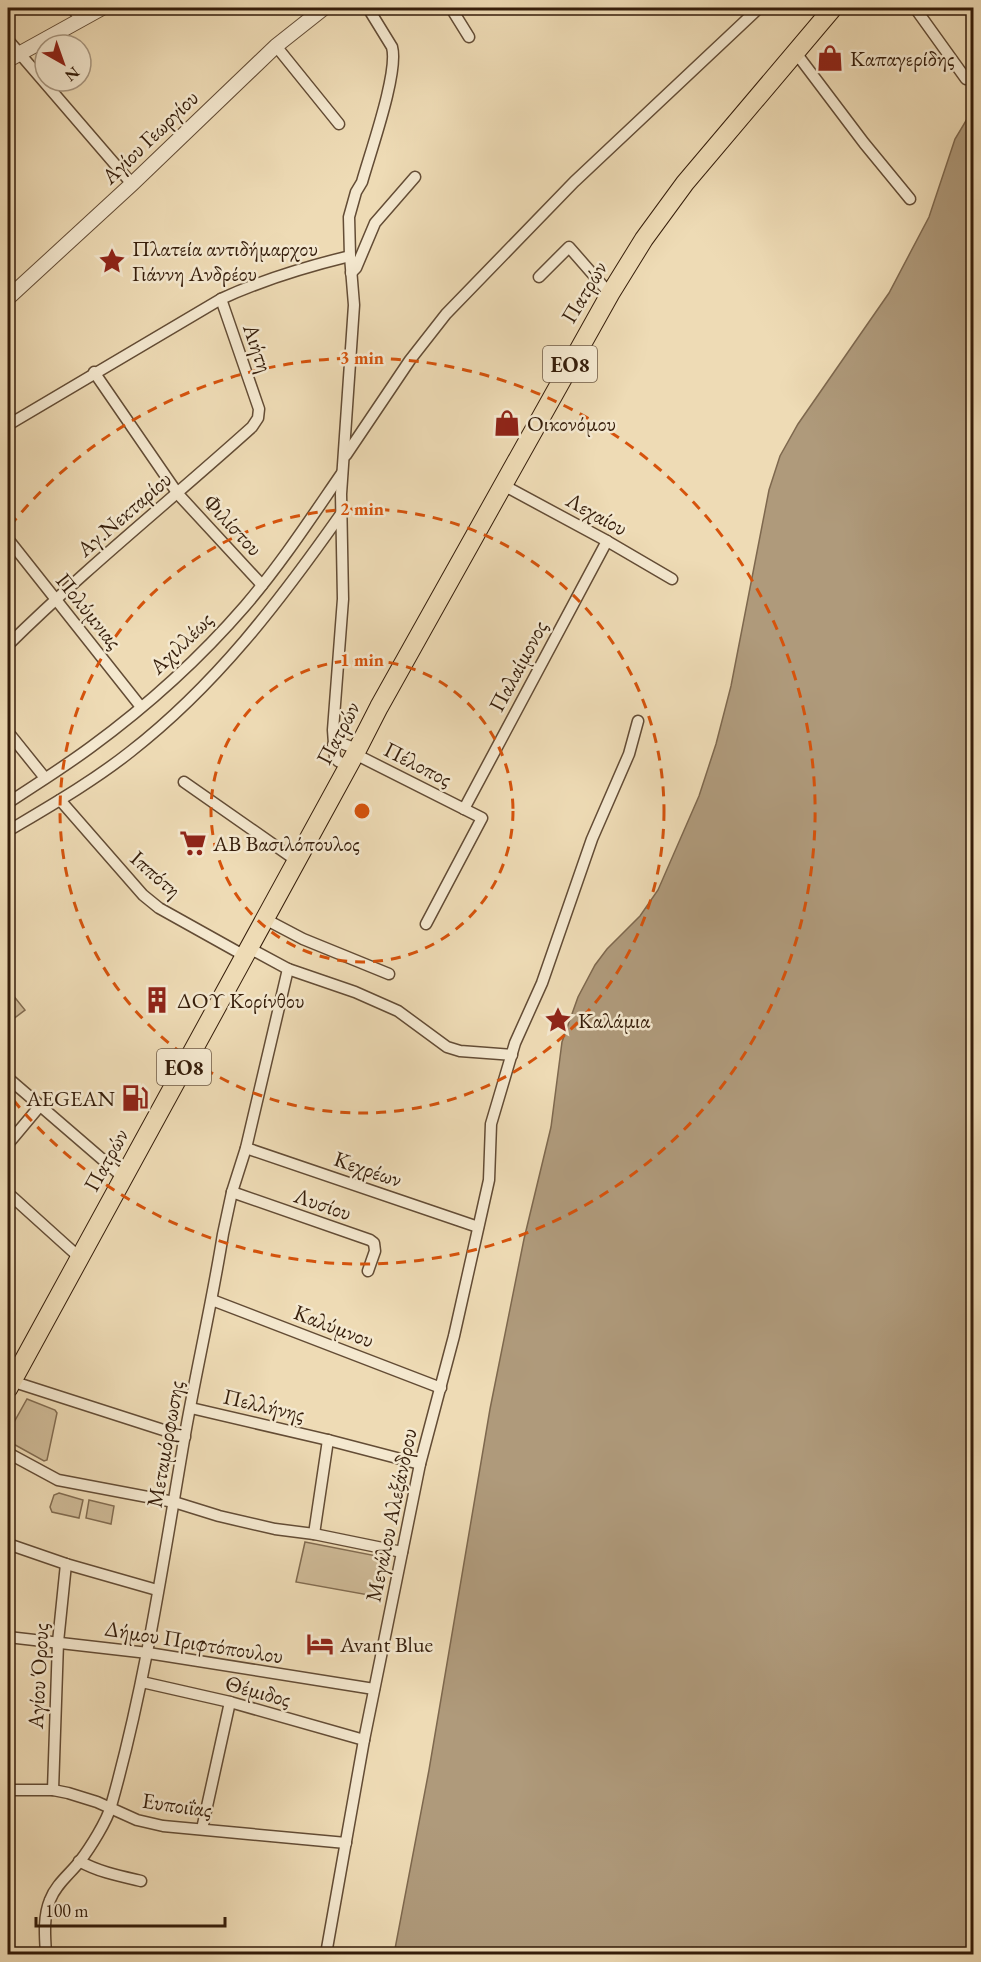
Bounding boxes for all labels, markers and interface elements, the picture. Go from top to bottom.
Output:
north arrow [33,33,93,93]
shop icon: Καπαγερίδης [815,43,845,73]
place label: Καπαγερίδης [850,44,955,73]
text: N [61,62,84,86]
street label: Αγίου Γεωργίου [95,84,205,191]
place label: Πλατεία αντιδήμαρχου Γιάννη Ανδρέου [132,234,318,288]
place icon: Πλατεία αντιδήμαρχου Γιάννη Ανδρέου [97,246,127,276]
street label: Πατρών [554,255,614,329]
street label: Αιήτη [236,319,280,376]
text: 3 min [340,346,384,369]
road number: ΕΟ8 [543,346,597,382]
shop icon: Οικονόμου [492,408,522,438]
place label: Οικονόμου [527,409,616,438]
street label: Αγ.Νεκταρίου [70,465,178,564]
street label: Λεχαίου [560,485,633,543]
street label: Φιλίστου [197,488,269,562]
text: 2 min [340,497,384,520]
street label: Πολύμνιας [49,567,129,655]
street label: Αχιλλέως [142,605,219,681]
street label: Παλαίμονος [482,615,554,717]
text: 1 min [340,648,384,671]
street label: Πατρών [309,696,367,770]
street label: Πέλοπος [379,735,457,793]
centre of rings [352,801,372,821]
supermarket icon: ΑΒ Βασιλόπουλος [178,828,208,858]
place label: ΑΒ Βασιλόπουλος [212,829,360,858]
street label: Ιππότη [124,844,188,904]
building icon: ΔΟΥ Κορίνθου [142,985,172,1015]
place label: ΔΟΥ Κορίνθου [177,986,304,1015]
place icon: Καλάμια [543,1005,573,1035]
place label: Καλάμια [578,1006,651,1035]
road number: ΕΟ8 [157,1049,211,1085]
fuel station icon: AEGEAN [120,1083,150,1113]
place label: AEGEAN [25,1084,116,1113]
street label: Πατρών [77,1123,135,1197]
street label: Κεχρέων [330,1144,406,1194]
street label: Λυσίου [290,1180,356,1227]
street label: Καλύμνου [290,1297,378,1355]
street label: Μεταμόρφωσης [140,1378,190,1510]
street label: Πελλήνης [220,1382,308,1428]
street label: Μεγάλου Αλεξάνδρου [358,1426,424,1604]
street label: Δήμου Πριφτόπουλου [103,1614,285,1670]
street label: Αγίου Όρους [21,1622,55,1731]
hotel icon: Avant Blue [305,1629,335,1659]
place label: Avant Blue [339,1630,433,1659]
street label: Θέμιδος [222,1668,294,1714]
street label: Ευποιΐας [140,1786,214,1824]
scale bar [36,1890,225,1928]
text: 100 m [45,1899,89,1922]

